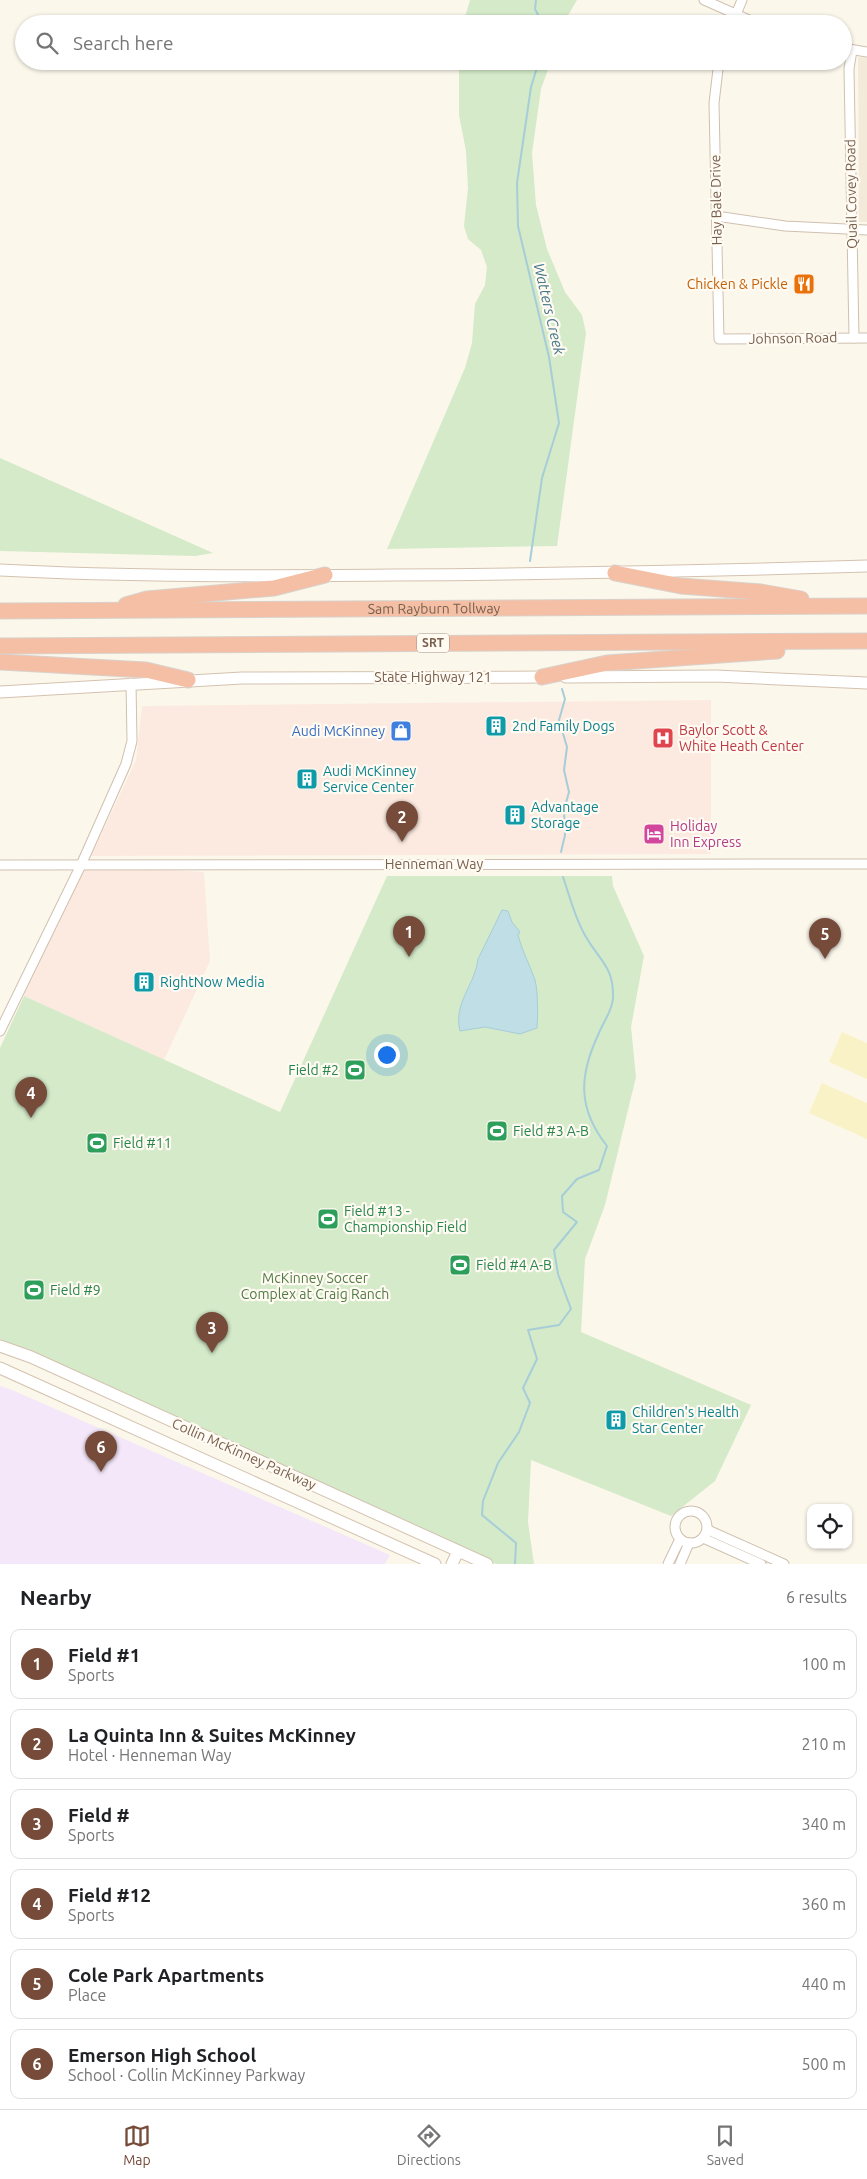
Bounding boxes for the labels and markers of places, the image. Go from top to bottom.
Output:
restaurant icon: Chicken & Pickle [792,272,816,296]
place label: Chicken & Pickle [687,276,788,292]
building icon: 2nd Family Dogs [484,714,508,738]
place label: 2nd Family Dogs [512,718,615,734]
shop icon: Audi McKinney [389,719,413,743]
place label: Baylor Scott & White Heath Center [679,722,805,754]
place label: Audi McKinney [292,723,385,739]
hospital icon: Baylor Scott & White Heath Center [651,726,675,750]
place label: Audi McKinney Service Center [323,763,416,795]
building icon: Audi McKinney Service Center [295,767,319,791]
place label: Advantage Storage [531,799,599,831]
pin: 2 [386,801,418,842]
building icon: Advantage Storage [503,803,527,827]
place label: Holiday Inn Express [670,818,741,850]
hotel icon: Holiday Inn Express [642,822,666,846]
pin: 1 [393,916,425,957]
pin: 5 [809,918,841,959]
building icon: RightNow Media [132,970,156,994]
place label: RightNow Media [160,974,265,990]
sports icon: Field #2 [343,1058,367,1082]
place label: Field #2 [288,1062,339,1078]
pin: 4 [15,1077,47,1118]
sports icon: Field #3 A-B [485,1119,509,1143]
place label: Field #3 A-B [513,1123,589,1139]
sports icon: Field #11 [85,1131,109,1155]
place label: Field #11 [113,1135,172,1151]
place label: Field #13 - Championship Field [344,1203,467,1235]
sports icon: Field #13 - Championship Field [316,1207,340,1231]
sports icon: Field #4 A-B [448,1253,472,1277]
place label: Field #4 A-B [476,1257,552,1273]
sports icon: Field #9 [22,1278,46,1302]
place label: Field #9 [50,1282,101,1298]
pin: 3 [196,1312,228,1353]
place label: Children's Health Star Center [632,1404,739,1436]
building icon: Children's Health Star Center [604,1408,628,1432]
pin: 6 [85,1431,117,1472]

